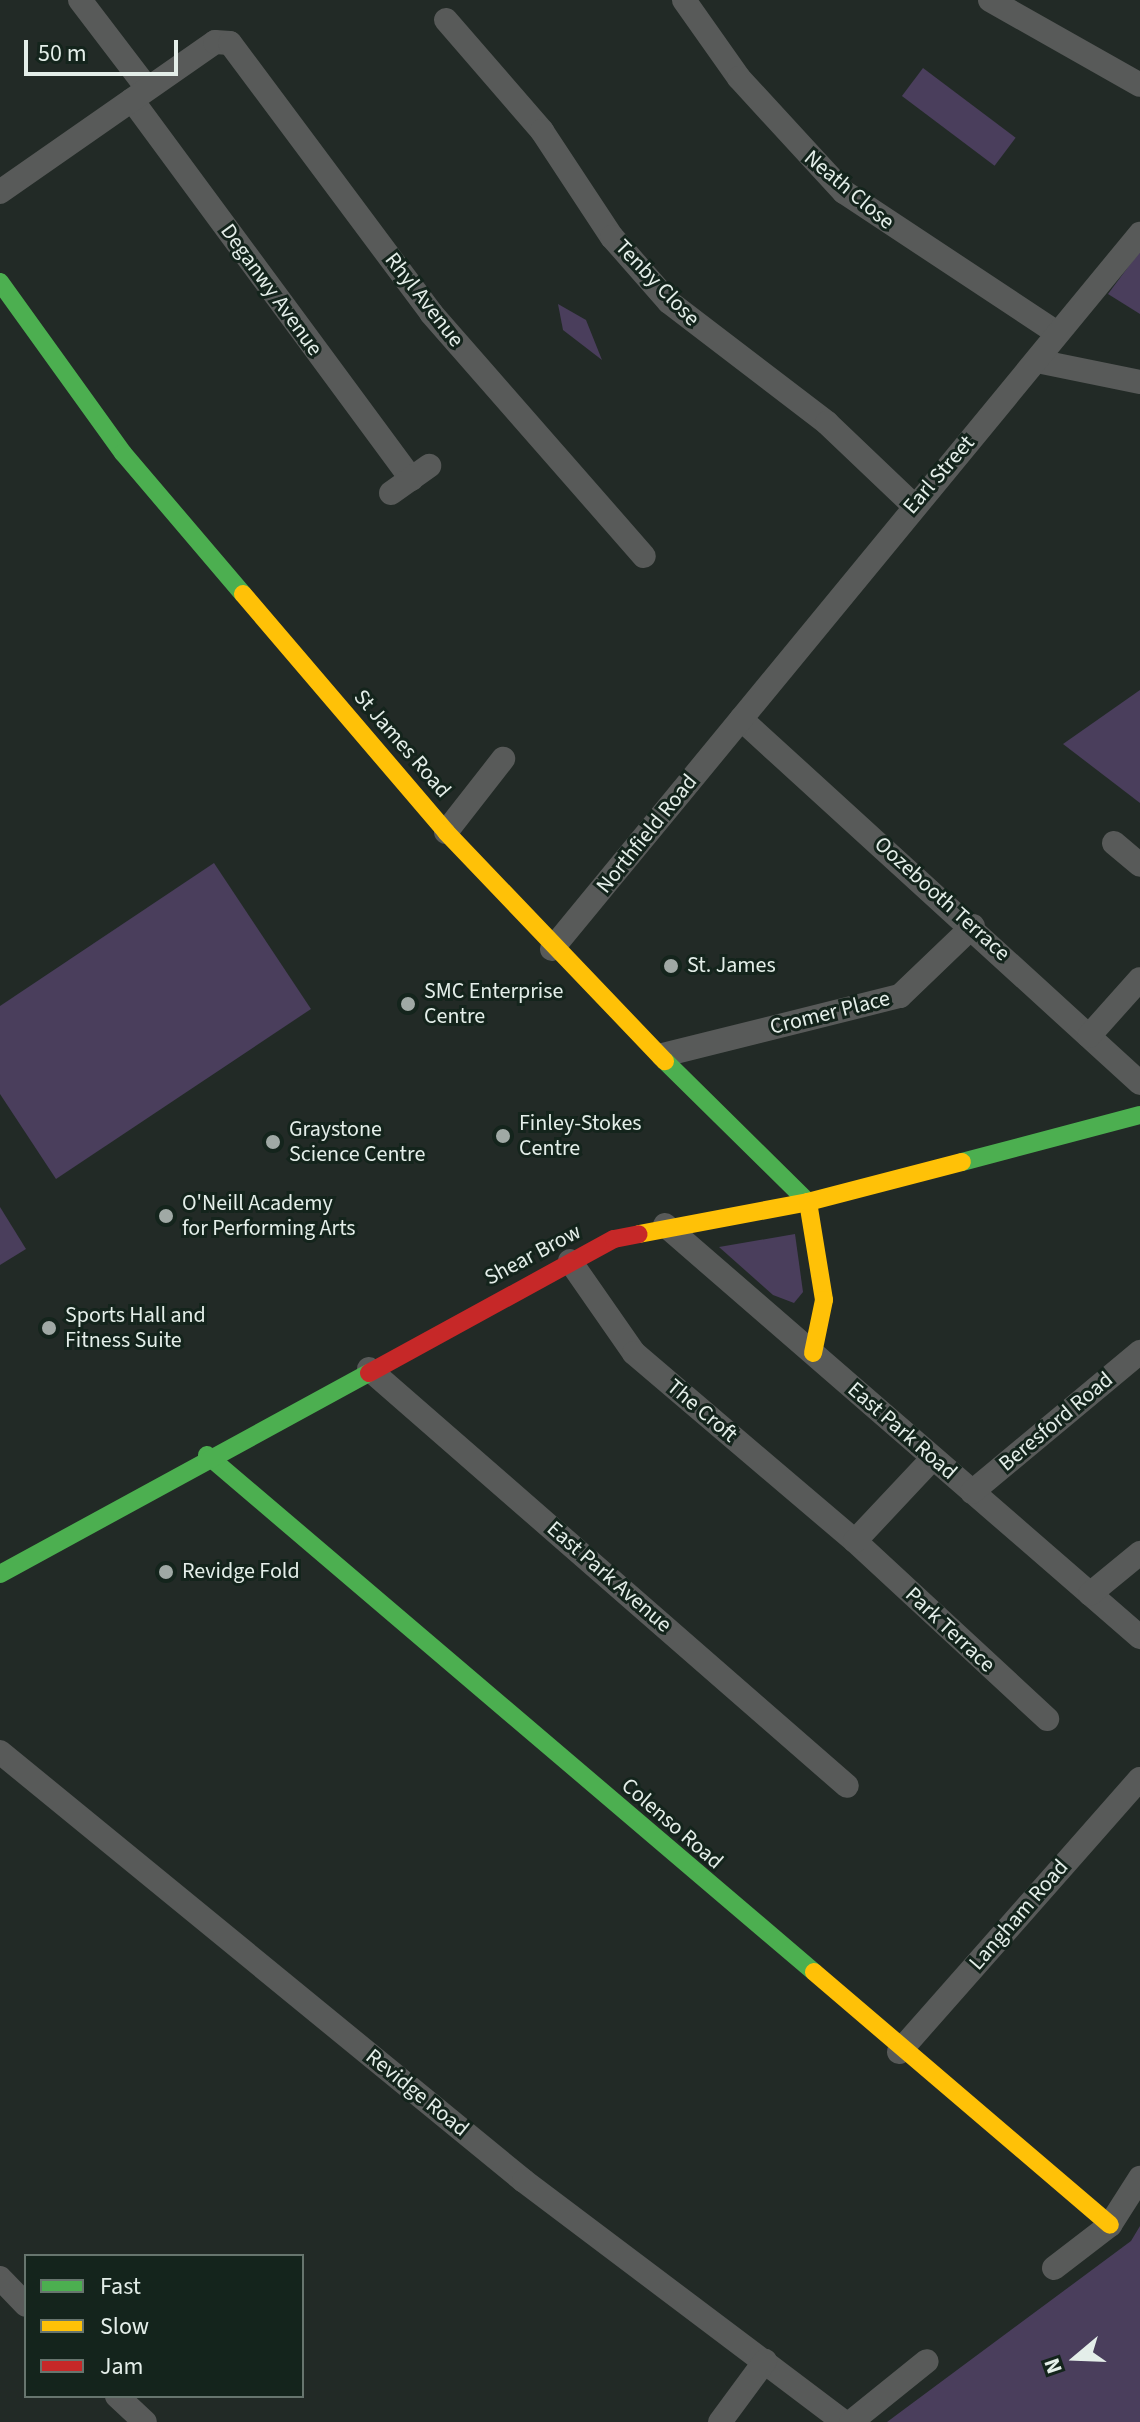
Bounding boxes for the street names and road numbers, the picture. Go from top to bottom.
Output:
street label: Neath Close [799,145,899,235]
street label: Deganwy Avenue [214,219,328,361]
street label: Tenby Close [609,234,705,332]
street label: Rhyl Avenue [379,248,469,352]
street label: Earl Street [898,430,980,520]
street label: St James Road [348,685,456,803]
street label: Northfield Road [591,769,703,899]
street label: Oozebooth Terrace [869,831,1015,967]
street label: Cromer Place [767,985,893,1041]
street label: Shear Brow [480,1219,586,1291]
street label: Beresford Road [994,1367,1118,1477]
street label: The Croft [661,1374,743,1448]
street label: East Park Road [842,1376,962,1486]
street label: East Park Avenue [541,1516,677,1638]
street label: Park Terrace [900,1582,1000,1678]
street label: Colenso Road [616,1773,728,1875]
street label: Langham Road [964,1854,1074,1976]
street label: Revidge Road [360,2044,474,2142]

